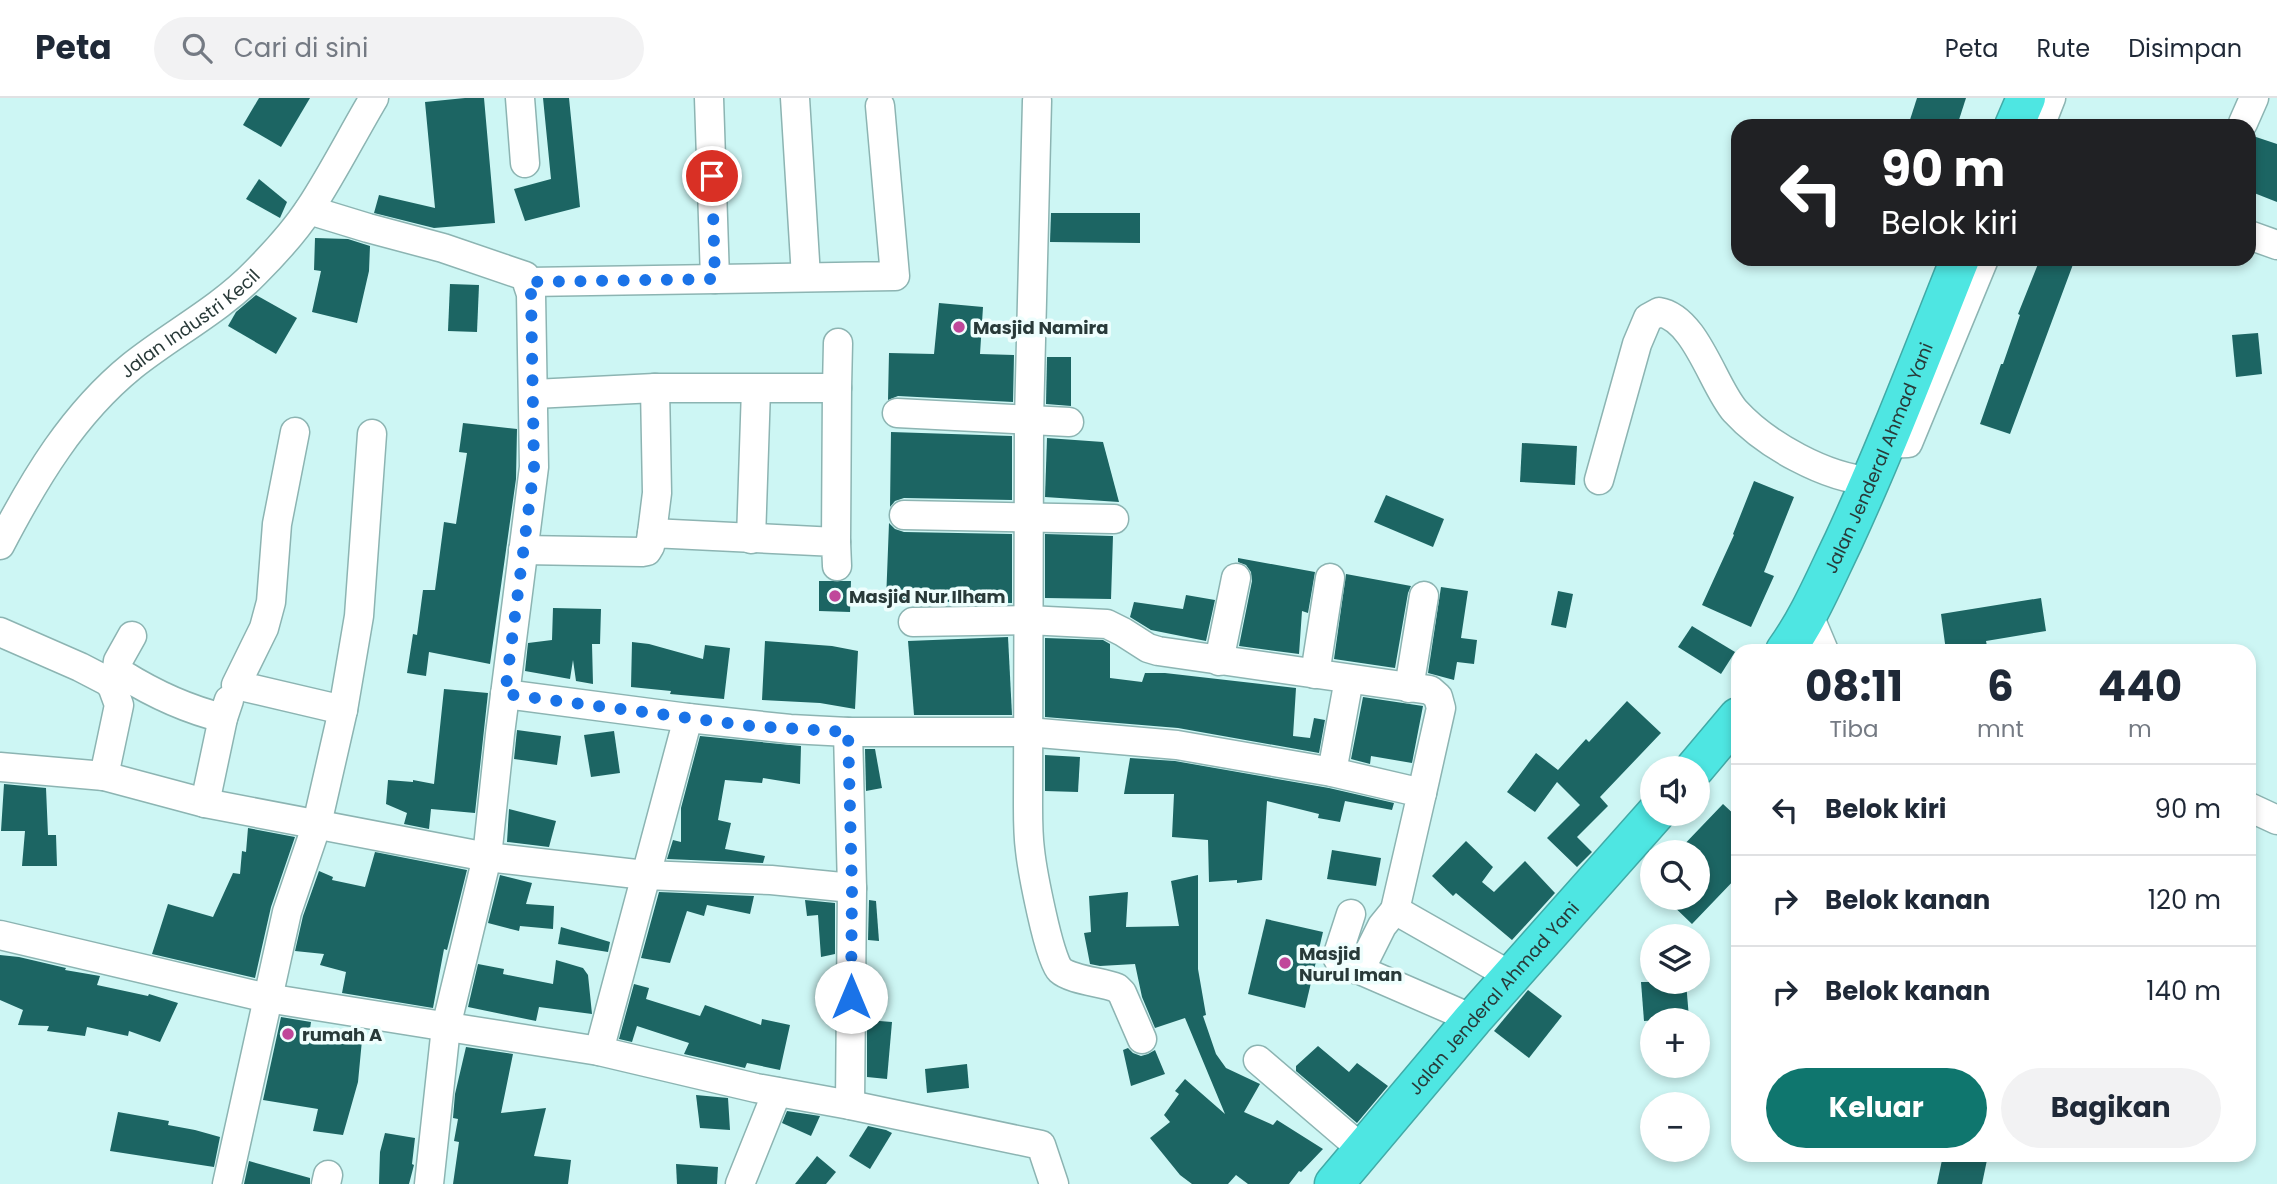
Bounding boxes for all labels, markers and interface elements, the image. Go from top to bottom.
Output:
search box [154,17,644,80]
text: Peta [35,24,112,71]
icon: search [178,29,216,67]
text: Cari di sini [234,30,368,66]
text: Peta [1945,32,1999,65]
text: Rute [2037,32,2090,65]
text: Disimpan [2128,32,2242,65]
text: 90 m [1881,135,2005,203]
pin [682,146,742,206]
icon: left [1766,147,1857,238]
icon: arrive [693,157,731,195]
text: Belok kiri [1881,200,2018,245]
street label: Jalan Industri Kecil [115,263,265,383]
place label: Masjid Namira [973,315,1109,340]
marker: Masjid Namira [951,319,967,335]
street label: Jalan Jenderal Ahmad Yani [1818,339,1938,577]
place label: Masjid Nur Ilham [849,584,1006,609]
marker: Masjid Nur Ilham [827,588,843,604]
text: 08:11 [1805,657,1903,716]
text: 6 [1987,657,2014,716]
text: 440 [2098,657,2182,716]
text: Tiba [1829,713,1879,745]
text: mnt [1977,713,2024,745]
text: m [2128,713,2152,745]
map controls [1640,756,1710,1162]
button: sound [1640,756,1710,826]
icon: left [1766,791,1804,829]
text: Belok kiri [1825,791,1947,827]
text: 90 m [2155,791,2221,827]
button: search [1640,840,1710,910]
icon: right [1766,882,1804,920]
text: Belok kanan [1825,882,1990,918]
text: 120 m [2148,882,2221,918]
street label: Jalan Jenderal Ahmad Yani [1402,896,1584,1100]
button: layers [1640,924,1710,994]
place label: Masjid Nurul Iman [1299,941,1402,987]
marker: Masjid Nurul Iman [1277,955,1293,971]
position arrow [814,960,888,1034]
icon: right [1766,973,1804,1011]
text: Belok kanan [1825,973,1990,1009]
text: 140 m [2146,973,2221,1009]
button: + [1640,1008,1710,1078]
place label: rumah A [302,1022,382,1047]
marker: rumah A [280,1026,296,1042]
button: Keluar [1766,1068,1987,1148]
button: Bagikan [2001,1068,2221,1148]
button: − [1640,1092,1710,1162]

